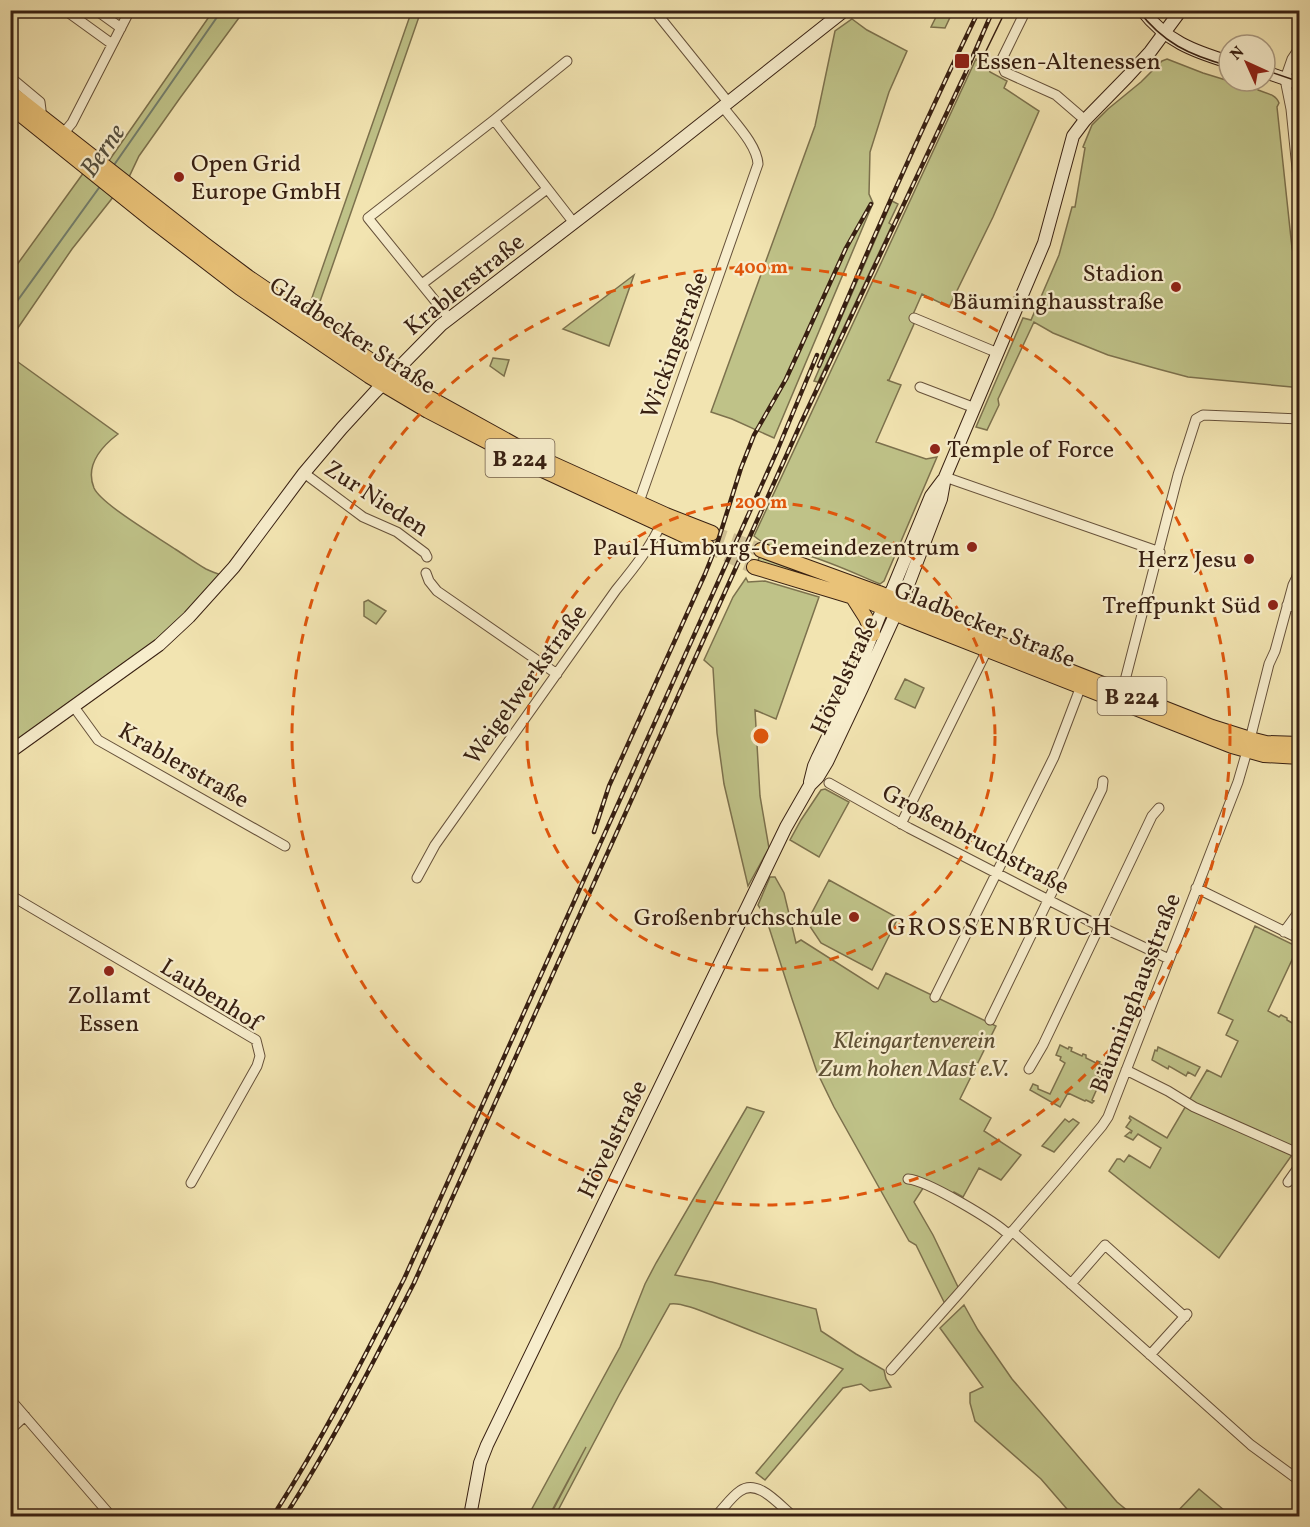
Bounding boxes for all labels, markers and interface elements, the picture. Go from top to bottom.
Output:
north arrow [1217,33,1277,93]
text: N [1226,42,1250,66]
place label: Essen-Altenessen [976,46,1161,80]
marker: Essen-Altenessen [953,52,971,70]
water label: Berne [72,117,135,185]
place label: Open Grid Europe GmbH [191,148,342,210]
marker: Open Grid Europe GmbH [172,170,186,184]
street label: Krablerstraße [398,226,533,345]
text: 400 m [734,256,788,281]
place label: Stadion Bäuminghausstraße [952,258,1164,320]
street label: Wickingstraße [634,267,718,424]
street label: Gladbecker Straße [262,270,442,404]
marker: Stadion Bäuminghausstraße [1169,280,1183,294]
place label: Temple of Force [947,434,1114,468]
road number: B 224 [486,439,554,477]
marker: Temple of Force [928,442,942,456]
street label: Zur Nieden [317,453,435,546]
text: 200 m [735,491,787,516]
place label: Paul-Humburg-Gemeindezentrum [593,532,960,566]
marker: Paul-Humburg-Gemeindezentrum [965,540,979,554]
place label: Herz Jesu [1138,544,1237,578]
marker: Herz Jesu [1242,552,1256,566]
street label: Gladbecker Straße [888,574,1080,678]
place label: Treffpunkt Süd [1102,590,1261,624]
street label: Weigelwerkstraße [457,598,596,772]
marker: Treffpunkt Süd [1266,598,1280,612]
street label: Hövelstraße [803,611,888,741]
road number: B 224 [1098,677,1166,715]
street label: Krablerstraße [111,715,255,818]
centre of rings [751,726,771,746]
street label: Großenbruchstraße [875,777,1075,905]
street label: Bäuminghausstraße [1083,889,1191,1099]
place label: Großenbruchschule [634,902,842,936]
marker: Großenbruchschule [847,910,861,924]
district label: GROSSENBRUCH [887,910,1113,946]
street label: Laubenhof [153,951,269,1042]
marker: Zollamt Essen [102,964,116,978]
place label: Zollamt Essen [67,980,151,1042]
park label: Kleingartenverein Zum hohen Mast e.V. [818,1025,1009,1087]
street label: Hövelstraße [570,1075,657,1205]

